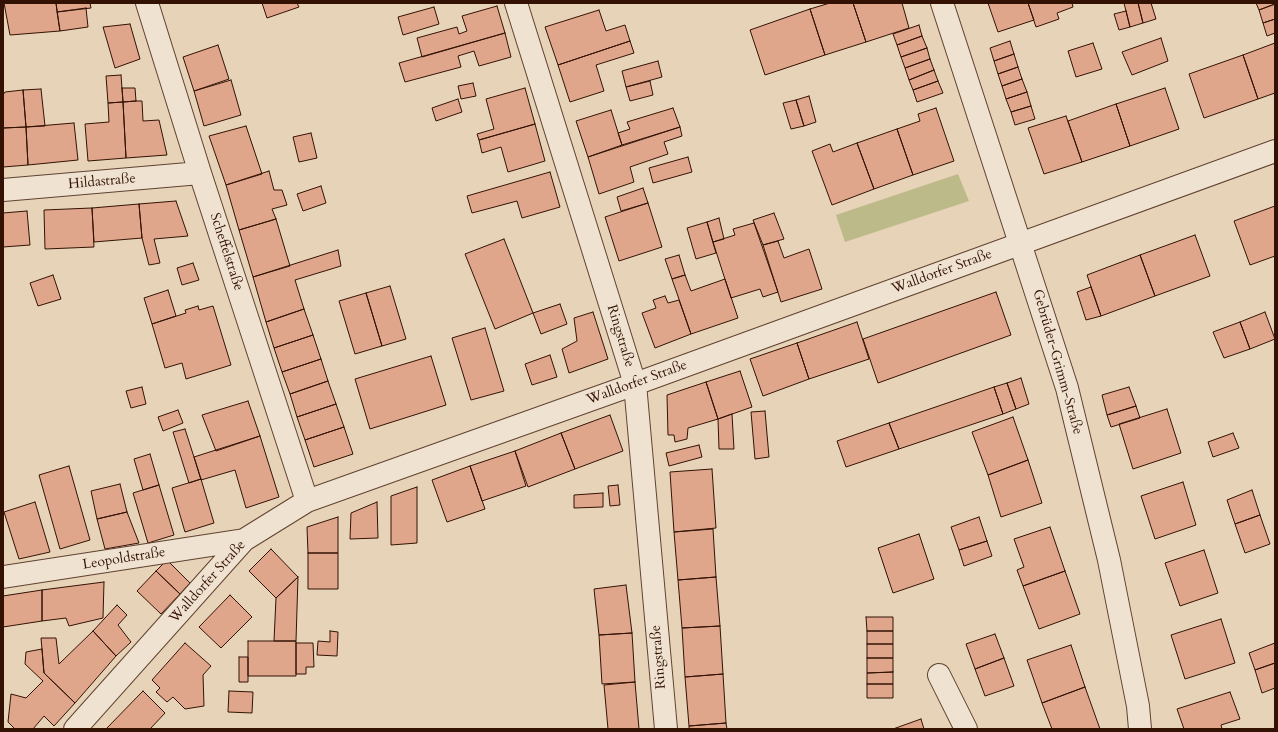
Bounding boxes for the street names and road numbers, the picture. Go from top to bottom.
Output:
street label: Hildastraße [68,171,136,193]
street label: Scheffelstraße [206,211,246,293]
street label: Walldorfer Straße [890,246,994,298]
street label: Gebrüder-Grimm-Straße [1028,287,1086,437]
street label: Ringstraße [603,303,637,369]
street label: Walldorfer Straße [585,357,689,409]
street label: Walldorfer Straße [166,537,250,627]
street label: Leopoldstraße [82,544,166,574]
street label: Ringstraße [648,624,670,690]

